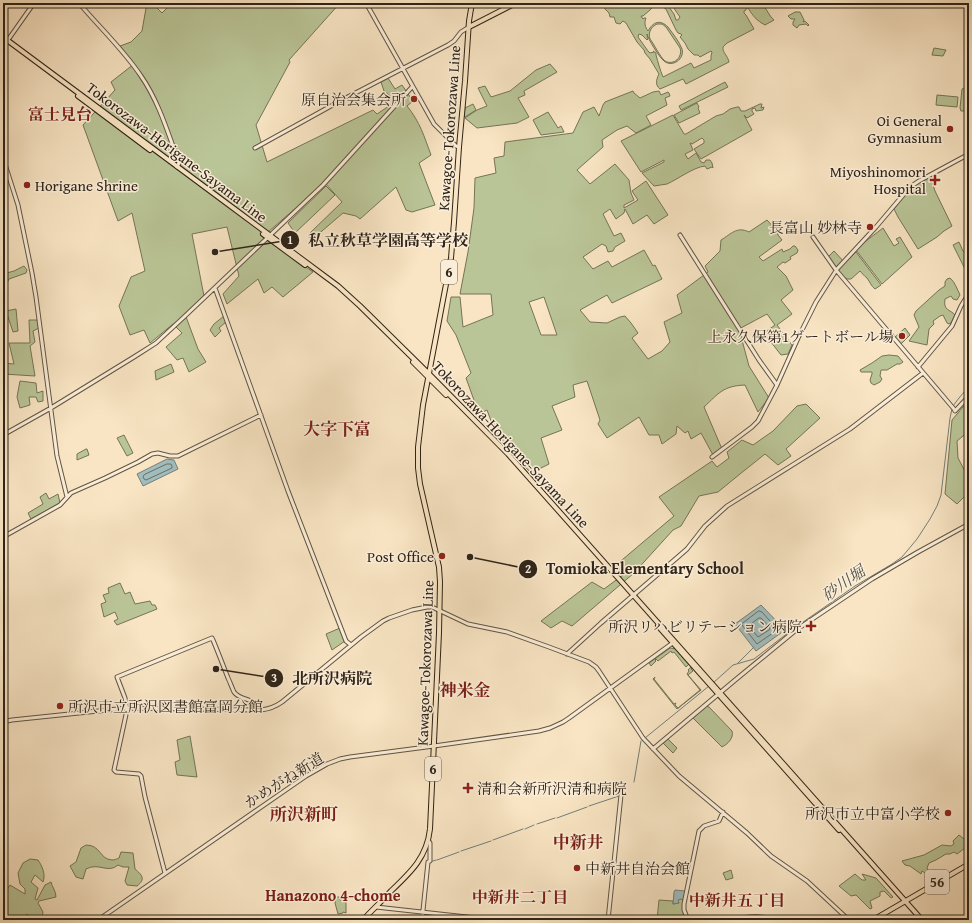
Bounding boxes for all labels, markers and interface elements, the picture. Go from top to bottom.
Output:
street label: Kawagoe-Tokorozawa Line [433,45,465,211]
street label: Tokorozawa-Horigane-Sayama Line [82,77,272,227]
place label: 原自治会集会所 [301,89,406,110]
marker: 原自治会集会所 [409,94,419,104]
district label: 富士見台 [28,102,92,126]
place label: Oi General Gymnasium [867,110,943,148]
marker: Oi General Gymnasium [945,124,955,134]
place label: Miyoshinomori Hospital [830,161,926,199]
marker: Miyoshinomori Hospital [929,174,941,186]
place label: Horigane Shrine [35,175,138,196]
marker: Horigane Shrine [22,180,32,190]
place label: 長富山 妙林寺 [769,217,862,238]
marker: 長富山 妙林寺 [865,222,875,232]
callout: 私立秋草学園高等学校 [280,226,476,254]
text: 私立秋草学園高等学校 [308,228,469,252]
text: 1 [287,231,293,248]
road number: 6 [441,260,457,284]
place label: 上永久保第1ゲートボール場 [707,326,894,347]
marker: 上永久保第1ゲートボール場 [897,331,907,341]
street label: Tokorozawa-Horigane-Sayama Line [428,356,594,532]
district label: 大字下富 [303,416,371,441]
place label: Post Office [367,546,434,567]
marker: Post Office [437,551,447,561]
callout: Tomioka Elementary School [518,555,752,583]
text: Tomioka Elementary School [546,556,744,580]
water label: 砂川堀 [816,558,872,607]
text: 2 [525,560,531,577]
street label: Kawagoe-Tokorozawa Line [412,580,438,746]
place label: 所沢リハビリテーション病院 [608,616,802,637]
marker: 所沢リハビリテーション病院 [805,620,817,632]
callout: 北所沢病院 [264,664,380,692]
text: 北所沢病院 [292,666,372,690]
text: 3 [271,669,277,686]
district label: 神米金 [440,677,491,702]
place label: 所沢市立所沢図書館富岡分館 [68,696,263,717]
marker: 所沢市立所沢図書館富岡分館 [55,701,65,711]
street label: かめがね新道 [240,747,328,813]
road number: 6 [425,757,441,781]
place label: 清和会新所沢清和病院 [477,778,627,799]
marker: 清和会新所沢清和病院 [462,782,474,794]
district label: 所沢新町 [270,801,338,826]
place label: 所沢市立中富小学校 [805,803,940,824]
marker: 所沢市立中富小学校 [943,808,953,818]
district label: 中新井 [553,829,604,854]
place label: 中新井自治会館 [585,858,690,879]
marker: 中新井自治会館 [572,863,582,873]
road number: 56 [925,870,949,894]
district label: Hanazono 4-chome [265,883,401,907]
district label: 中新井二丁目 [472,885,568,909]
district label: 中新井五丁目 [689,888,785,912]

